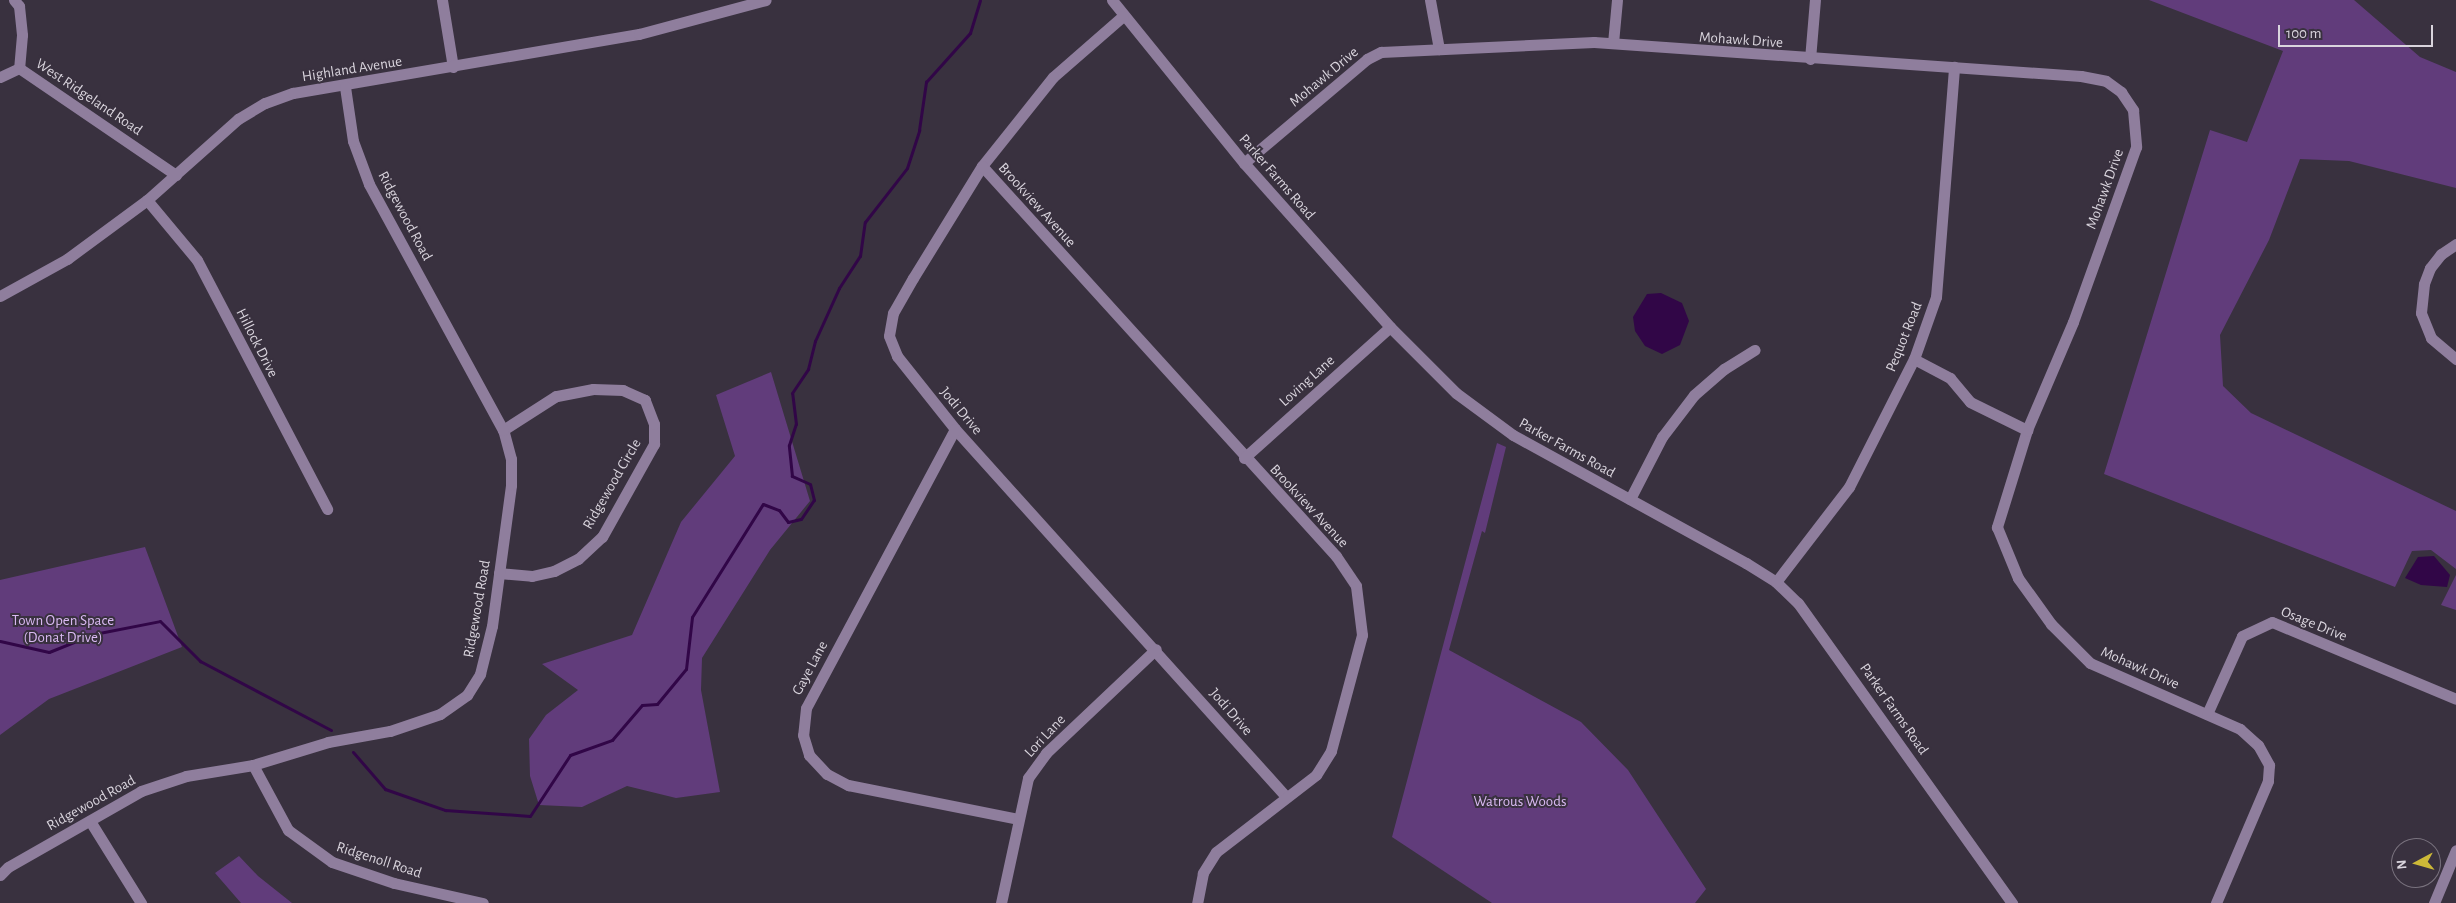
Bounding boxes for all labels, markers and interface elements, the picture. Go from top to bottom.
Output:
scale bar [2281,15,2436,47]
text: 100 m [2286,26,2321,41]
street label: Mohawk Drive [1698,28,1784,52]
street label: Mohawk Drive [1286,43,1362,111]
street label: Highland Avenue [301,52,403,86]
street label: West Ridgeland Road [32,55,146,139]
street label: Parker Farms Road [1235,131,1319,223]
street label: Mohawk Drive [2082,146,2128,232]
street label: Brookview Avenue [994,159,1080,251]
street label: Ridgewood Road [374,168,436,264]
street label: Pequot Road [1882,299,1926,375]
street label: Hillock Drive [232,306,282,380]
street label: Loving Lane [1276,351,1338,411]
street label: Jodi Drive [936,383,986,439]
street label: Parker Farms Road [1516,414,1618,482]
street label: Ridgewood Circle [579,436,645,532]
street label: Brookview Avenue [1266,461,1352,551]
street label: Ridgewood Road [460,559,494,659]
street label: Osage Drive [2278,603,2350,645]
park label: Town Open Space (Donat Drive) [12,611,114,646]
street label: Gaye Lane [788,638,832,698]
street label: Mohawk Drive [2098,643,2182,693]
street label: Parker Farms Road [1856,660,1932,758]
street label: Jodi Drive [1206,685,1256,739]
street label: Lori Lane [1021,711,1069,761]
street label: Ridgewood Road [43,771,139,835]
park label: Watrous Woods [1474,793,1566,811]
street label: Ridgenoll Road [334,838,424,882]
north arrow [2391,838,2441,888]
text: N [2395,859,2410,870]

